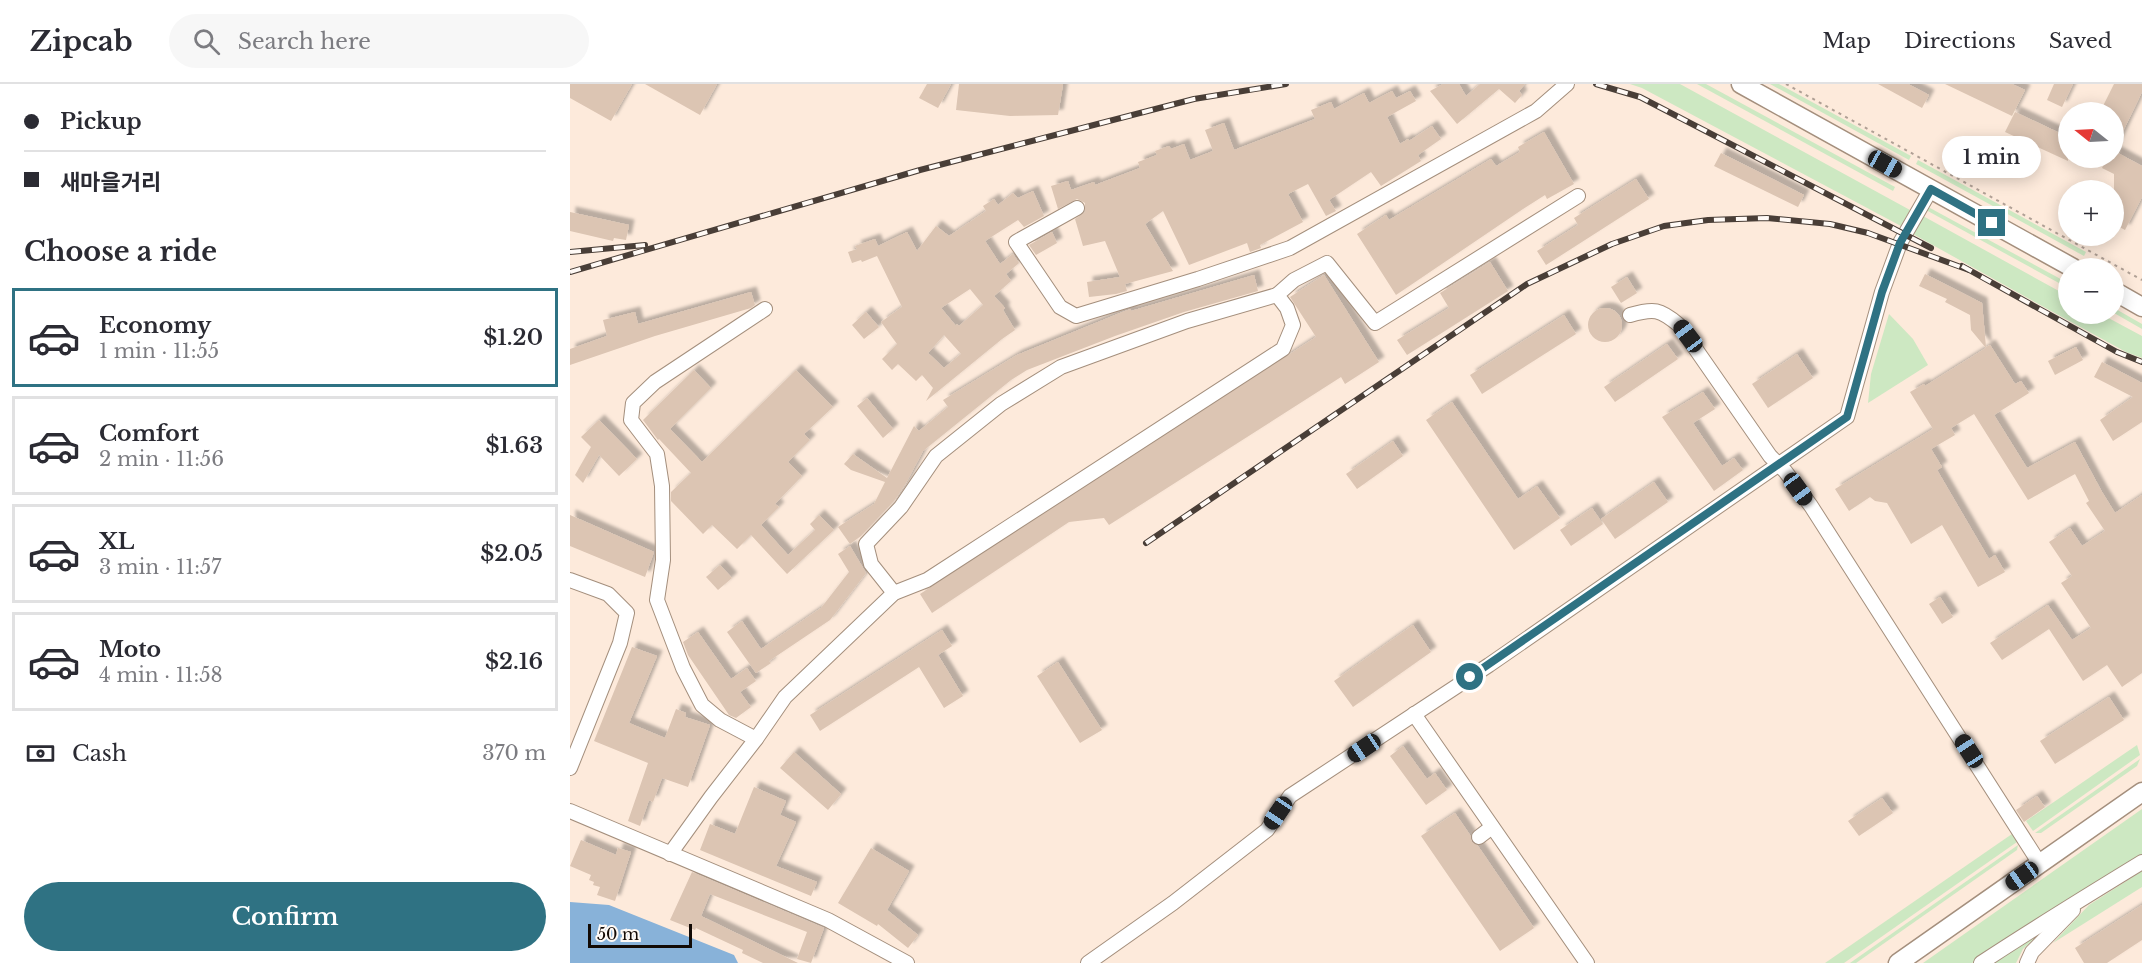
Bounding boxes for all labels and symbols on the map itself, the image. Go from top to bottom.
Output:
north arrow [2058,102,2124,168]
callout: 1 min [1942,136,2042,178]
car [1865,147,1905,181]
route end [1978,209,2005,236]
car [1670,316,1706,356]
car [1780,469,1816,509]
route start [1456,663,1483,690]
car [1344,730,1384,766]
car [1952,731,1986,771]
car [1260,793,1296,833]
car [2002,858,2042,894]
scale bar [588,921,692,948]

